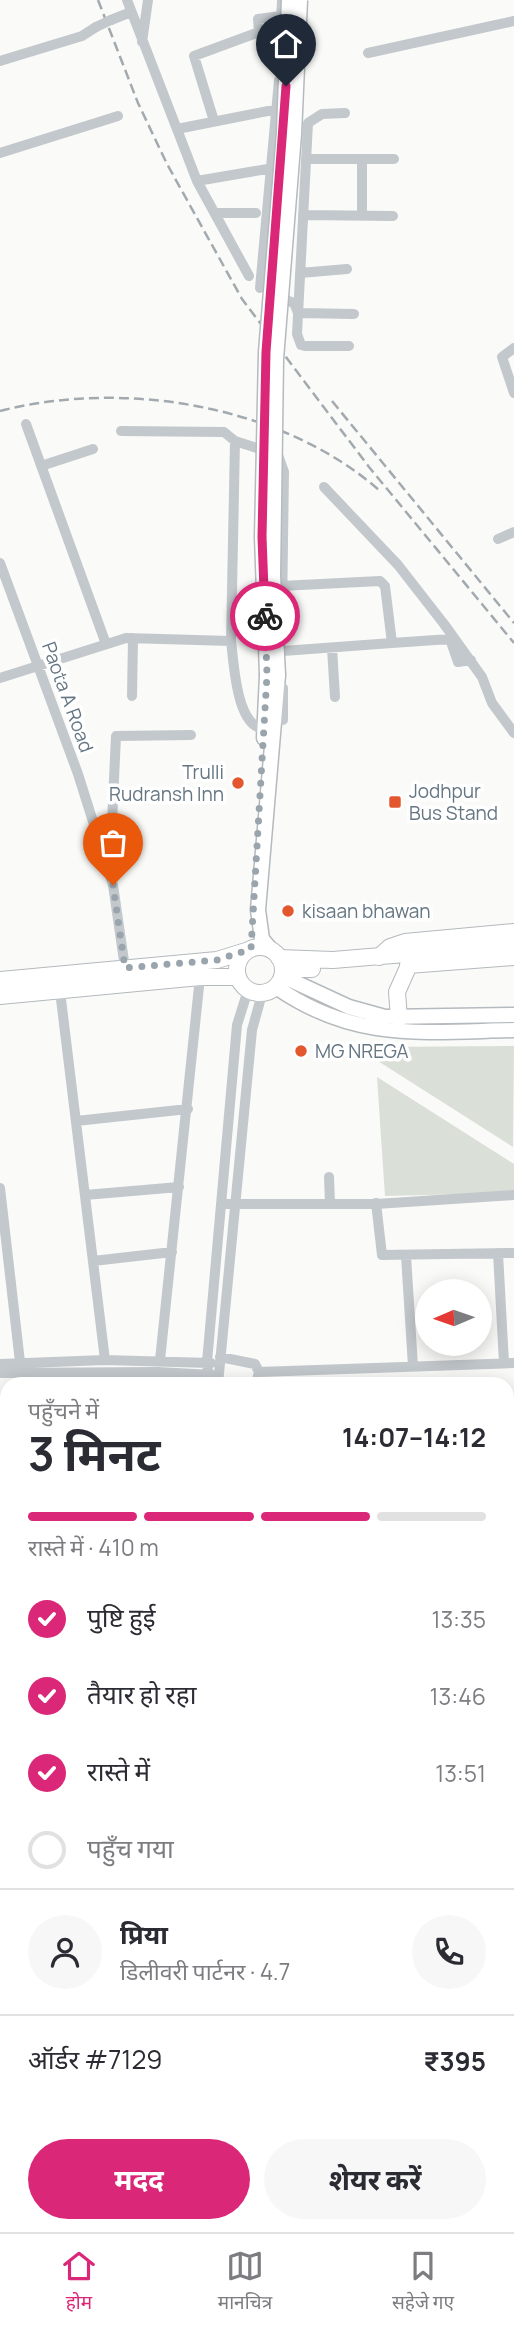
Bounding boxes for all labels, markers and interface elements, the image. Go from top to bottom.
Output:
pin [256,14,316,86]
icon: home [267,25,305,63]
courier [230,581,300,651]
icon: bike [246,597,284,635]
street label: Paota A Road [36,638,100,756]
place label: Trulli Rudransh Inn [109,759,224,807]
marker: Trulli Rudransh Inn [230,775,246,791]
place label: Jodhpur Bus Stand [409,778,498,826]
marker: Jodhpur Bus Stand [387,794,403,810]
pin [83,813,143,885]
icon: bag [94,824,132,862]
place label: kisaan bhawan [302,898,431,924]
marker: kisaan bhawan [280,903,296,919]
place label: MG NREGA [315,1038,408,1064]
marker: MG NREGA [293,1043,309,1059]
north arrow [415,1279,492,1356]
map controls [415,1279,492,1356]
text: पहुँचने में [28,1394,99,1426]
text: 14:07–14:12 [342,1419,486,1455]
text: 3 मिनट [28,1422,161,1485]
text: रास्ते में · 410 m [28,1531,159,1563]
text: पुष्टि हुई [87,1599,155,1635]
icon: check [28,1600,66,1638]
text: 13:35 [431,1603,486,1635]
text: तैयार हो रहा [87,1676,196,1712]
icon: check [28,1677,66,1715]
text: 13:46 [430,1680,486,1712]
text: रास्ते में [87,1753,150,1789]
icon: check [28,1754,66,1792]
text: 13:51 [435,1757,486,1789]
text: पहुँच गया [87,1830,174,1866]
button: person [28,1915,102,1989]
button: phone [412,1915,486,1989]
text: प्रिया [120,1916,168,1952]
text: डिलीवरी पार्टनर · 4.7 [120,1955,290,1987]
text: ऑर्डर #7129 [28,2041,162,2077]
text: ₹395 [423,2043,486,2079]
button: मदद [28,2139,250,2219]
button: शेयर करें [264,2139,486,2219]
tab: होम [60,2247,98,2317]
tab: मानचित्र [218,2247,272,2317]
tab: सहेजे गए [392,2247,454,2317]

